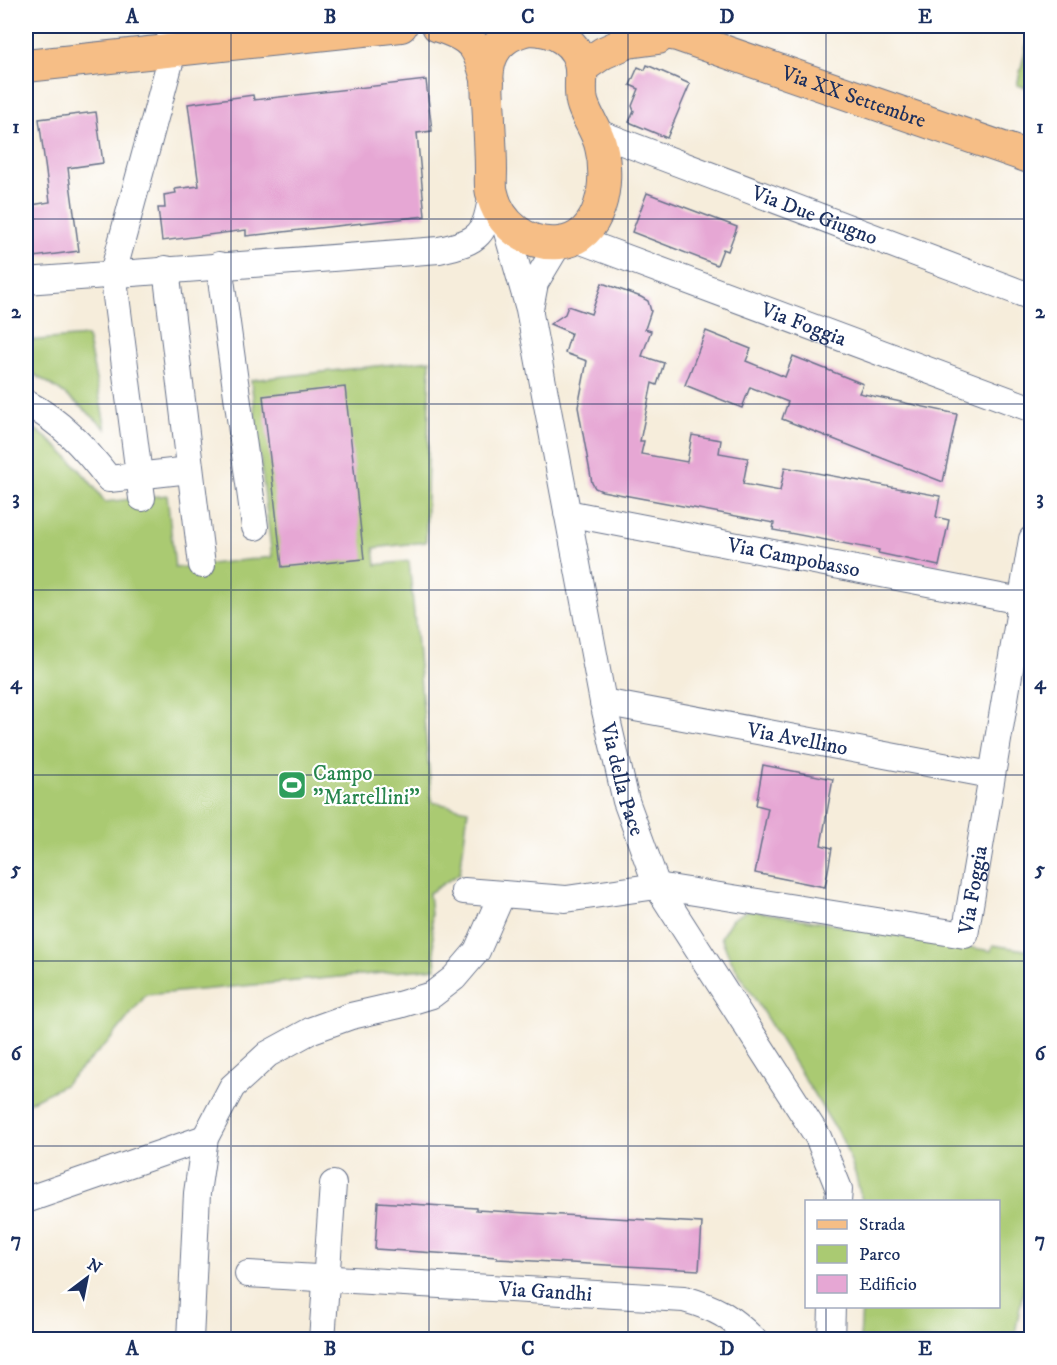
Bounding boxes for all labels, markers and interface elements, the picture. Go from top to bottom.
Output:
text: A [125,5,140,30]
text: B [324,5,336,30]
text: C [521,5,535,30]
text: D [720,5,735,30]
text: E [918,5,932,30]
street label: Via XX Settembre [777,60,929,134]
text: 1 [12,115,20,140]
text: 1 [1036,115,1044,140]
street label: Via Due Giugno [747,180,881,251]
street label: Via Foggia [756,297,850,353]
text: 2 [11,300,22,325]
text: 2 [1035,300,1046,325]
text: 3 [12,486,20,511]
text: 3 [1036,486,1044,511]
street label: Via Campobasso [724,532,862,583]
text: 4 [10,671,23,696]
text: 4 [1034,671,1047,696]
street label: Via Avellino [744,717,850,762]
street label: Via della Pace [594,719,650,840]
place label: Campo "Martellini" [313,761,420,811]
sports icon: Campo "Martellini" [276,769,308,801]
street label: Via Foggia [953,844,994,937]
text: 5 [10,857,21,882]
text: 5 [1034,857,1045,882]
text: 6 [11,1042,23,1067]
text: 6 [1035,1042,1047,1067]
legend [805,1200,1000,1308]
text: Strada [859,1214,906,1236]
text: 7 [11,1228,21,1253]
text: 7 [1035,1228,1045,1253]
text: Parco [859,1244,900,1266]
north arrow [57,1248,117,1308]
text: N [84,1254,105,1278]
text: Edificio [859,1274,917,1296]
street label: Via Gandhi [497,1276,593,1308]
text: A [125,1337,140,1362]
text: B [324,1337,336,1362]
text: C [521,1337,535,1362]
text: D [720,1337,735,1362]
text: E [918,1337,932,1362]

